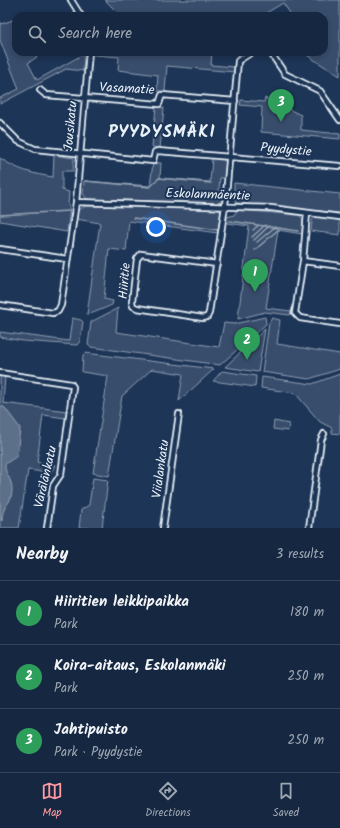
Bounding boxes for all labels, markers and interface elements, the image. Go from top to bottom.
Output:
search box [12,12,328,56]
text: Search here [58,22,132,46]
icon: search [26,23,48,45]
street label: Vasamatie [99,77,155,101]
pin: 3 [268,89,294,122]
street label: Jousikatu [58,99,84,152]
district label: PYYDYSMÄKI [108,119,216,146]
street label: Pyydystie [260,137,313,163]
street label: Eskolanmäentie [165,183,251,207]
your location [146,217,166,237]
pin: 1 [242,259,268,292]
street label: Hiiritie [113,262,137,300]
pin: 2 [234,327,260,360]
street label: Viialankatu [147,438,176,500]
street label: Värälänkatu [29,443,64,510]
text: Nearby [16,541,68,568]
text: 3 results [276,544,324,565]
text: Hiiritien leikkipaikka [54,590,189,614]
text: 1 [27,602,31,623]
text: 180 m [290,602,324,623]
text: Park [54,614,78,635]
text: Koira-aitaus, Eskolanmäki [54,654,226,678]
text: 2 [25,666,33,687]
text: 250 m [287,666,324,687]
text: Park [54,678,78,699]
text: Jahtipuisto [54,718,128,742]
text: 3 [25,730,33,751]
text: 250 m [287,730,324,751]
text: Park · Pyydystie [54,742,142,763]
tab: Map [41,780,63,822]
tab: Directions [145,780,191,822]
tab: Saved [273,780,299,822]

